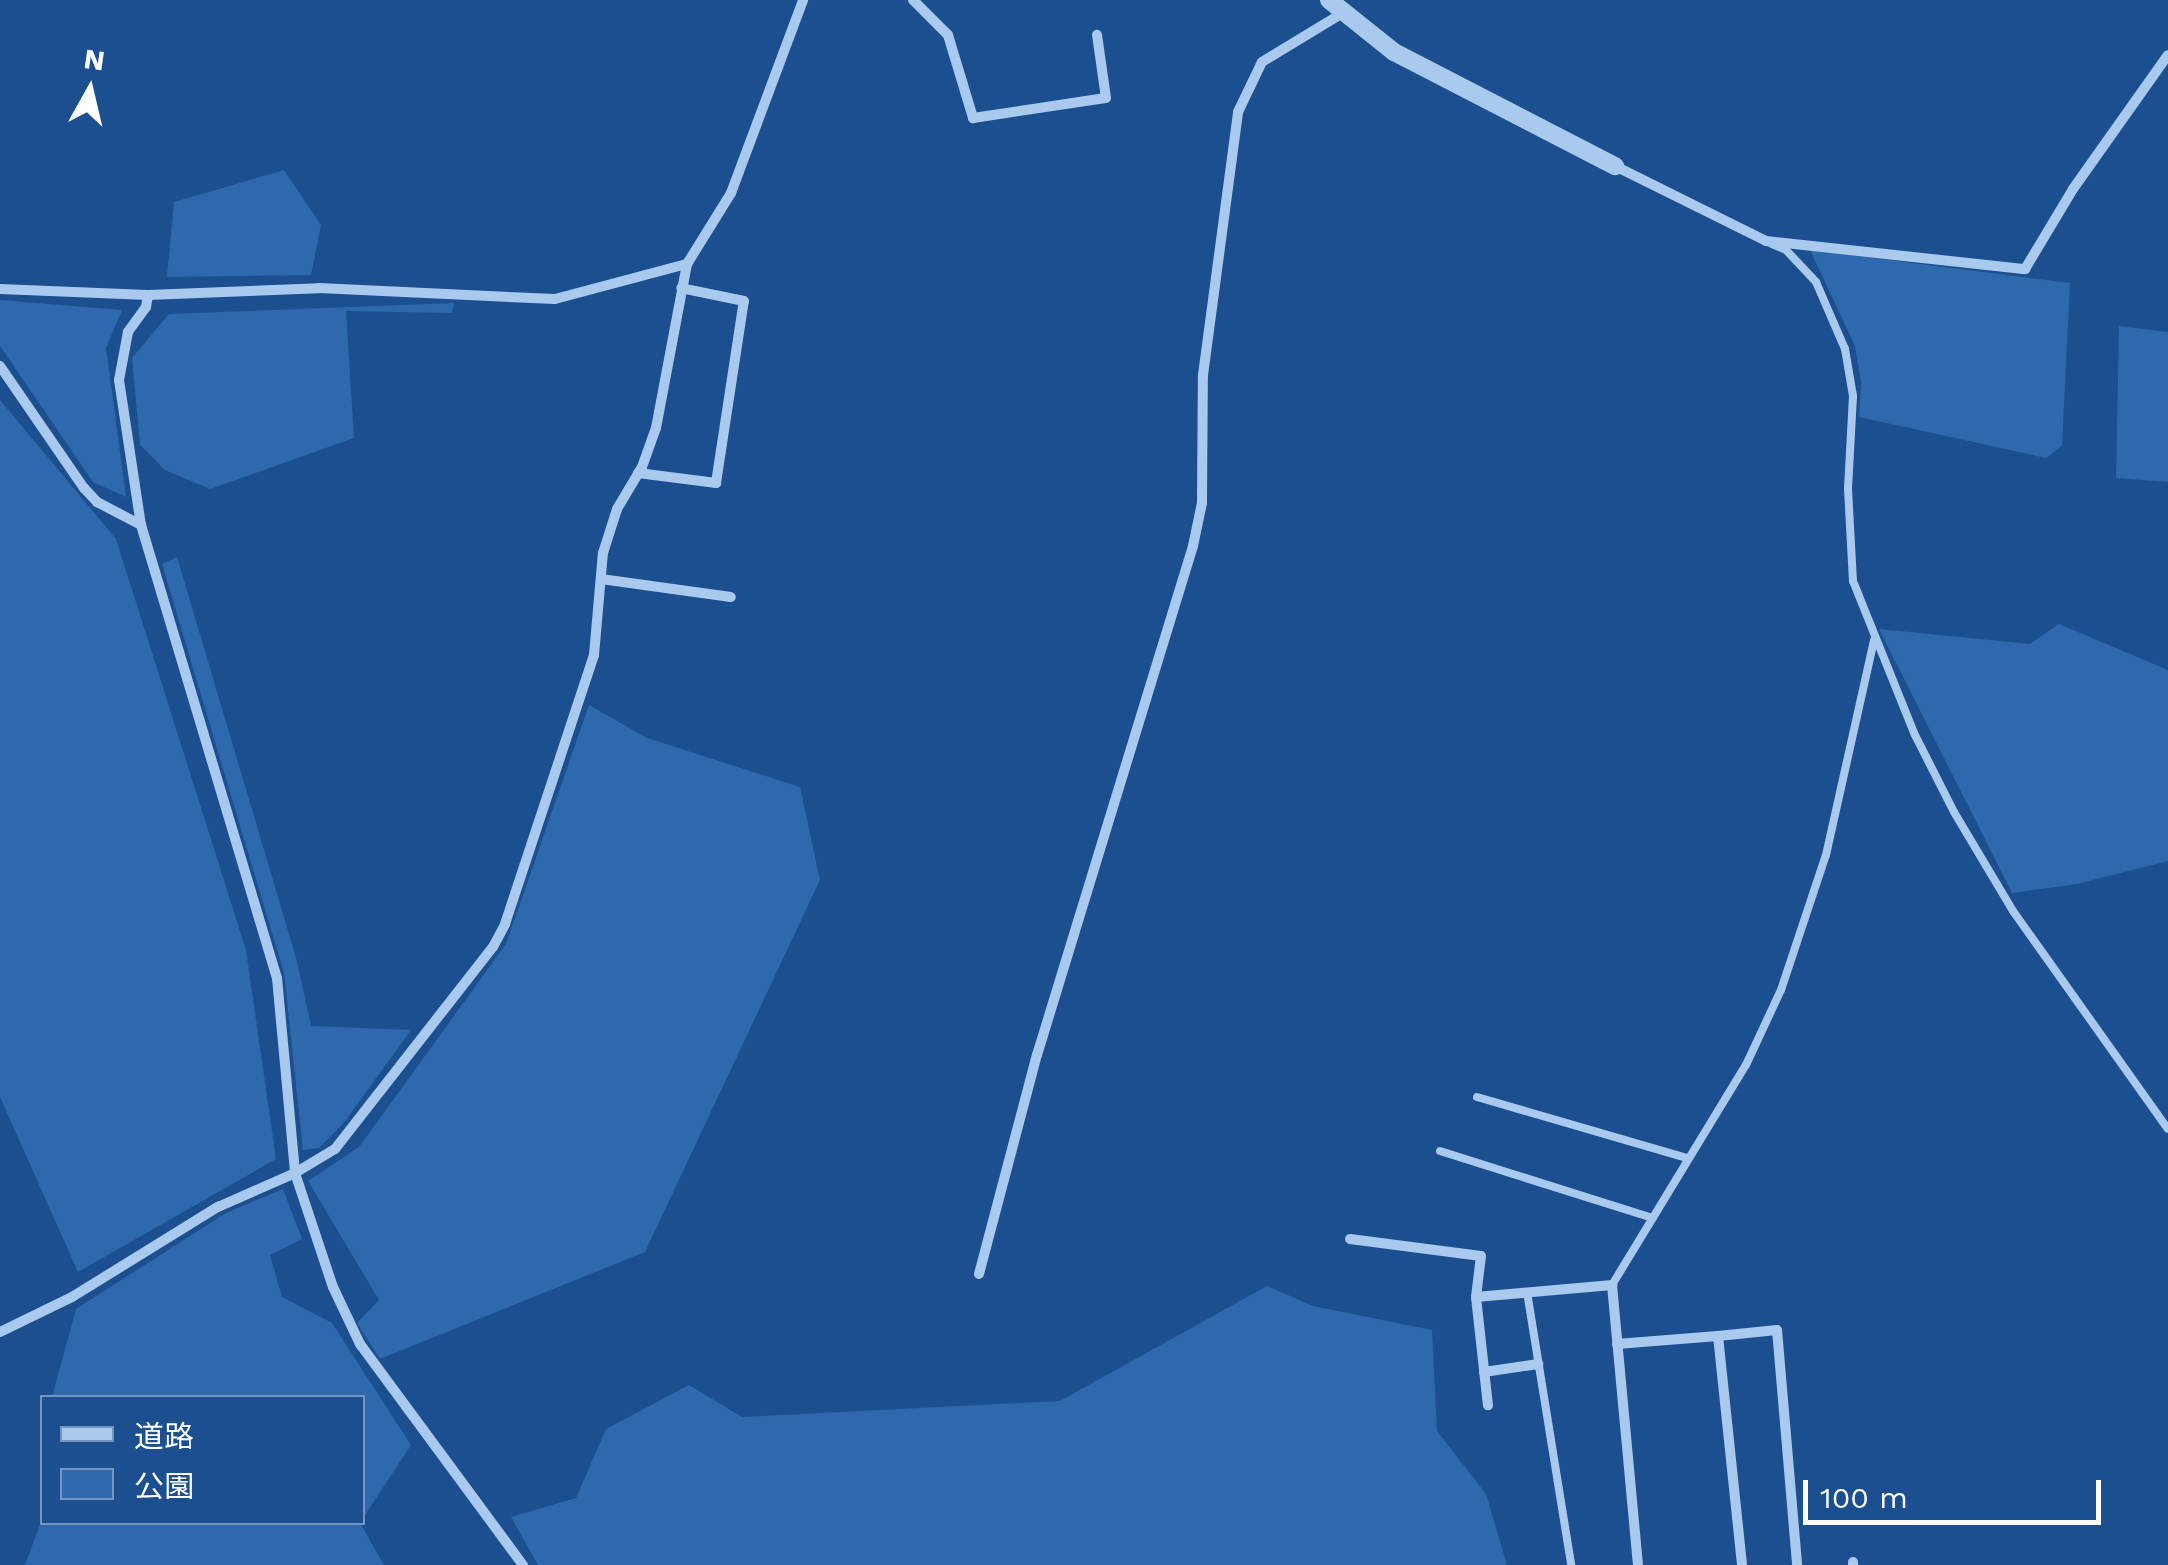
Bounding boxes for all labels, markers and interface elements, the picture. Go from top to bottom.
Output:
north arrow [40,40,140,140]
text: N [82,42,107,78]
legend [40,1395,365,1525]
text: 道路 [134,1419,194,1454]
scale bar [1808,1460,2106,1522]
text: 公園 [134,1469,194,1504]
text: 100 m [1820,1480,1908,1515]

